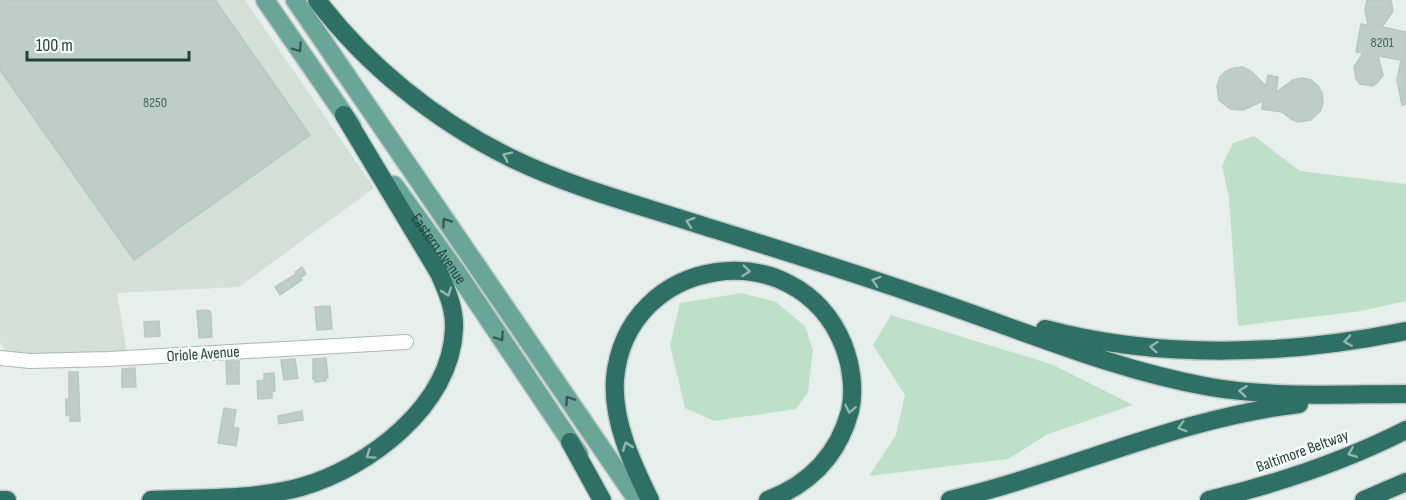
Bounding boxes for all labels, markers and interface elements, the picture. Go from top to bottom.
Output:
scale bar [27,24,189,62]
house number: 8201 [1370,34,1394,51]
text: 100 m [36,35,73,56]
one-way arrow [291,42,302,53]
house number: 8250 [143,94,167,111]
one-way arrow [502,151,513,163]
street label: Eastern Avenue [407,210,470,288]
one-way arrow [685,216,696,229]
one-way arrow [443,217,454,228]
one-way arrow [741,264,750,277]
one-way arrow [871,276,882,288]
one-way arrow [439,286,452,297]
one-way arrow [493,331,504,342]
one-way arrow [1344,335,1353,347]
one-way arrow [1149,341,1159,354]
street label: Oriole Avenue [166,342,240,367]
one-way arrow [1238,386,1247,398]
one-way arrow [565,395,576,406]
one-way arrow [844,404,857,414]
one-way arrow [1177,420,1188,432]
street label: Baltimore Beltway [1254,426,1351,477]
one-way arrow [622,441,635,452]
one-way arrow [1348,446,1359,458]
one-way arrow [365,448,376,459]

